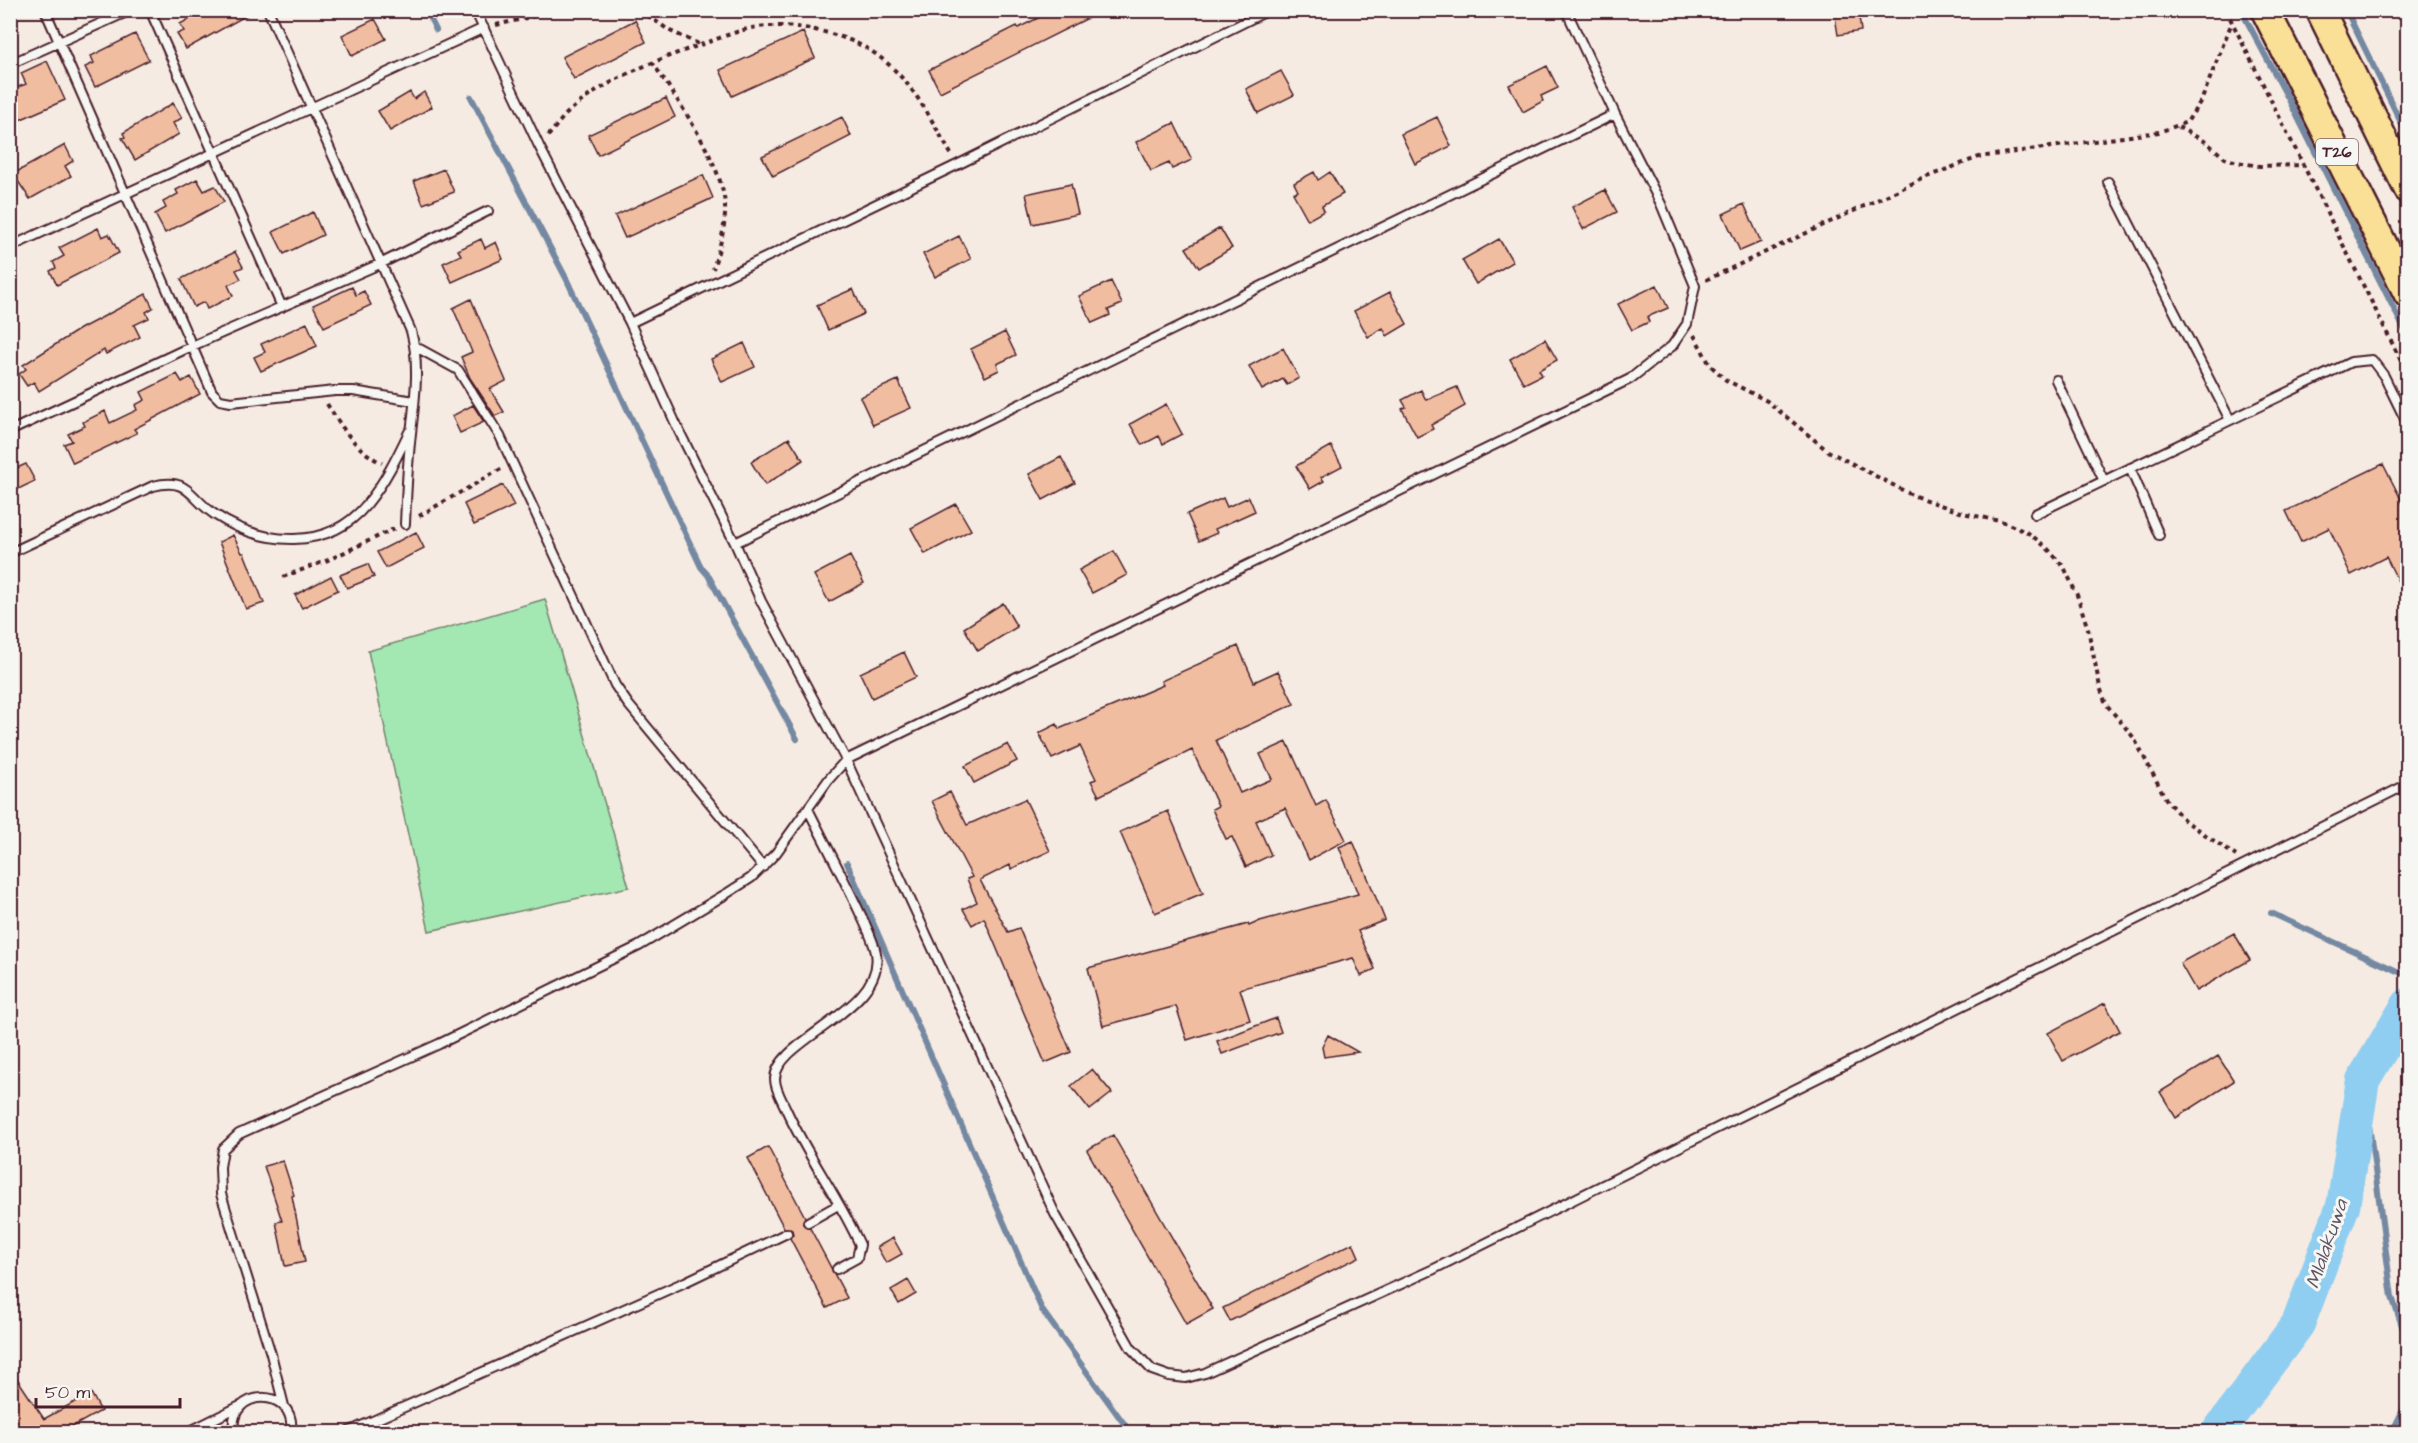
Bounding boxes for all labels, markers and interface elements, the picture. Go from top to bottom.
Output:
road number: T26 [2316,139,2358,165]
water label: Mlalakuwa [2299,1195,2355,1292]
scale bar [36,1371,180,1409]
text: 50 m [45,1380,90,1405]

